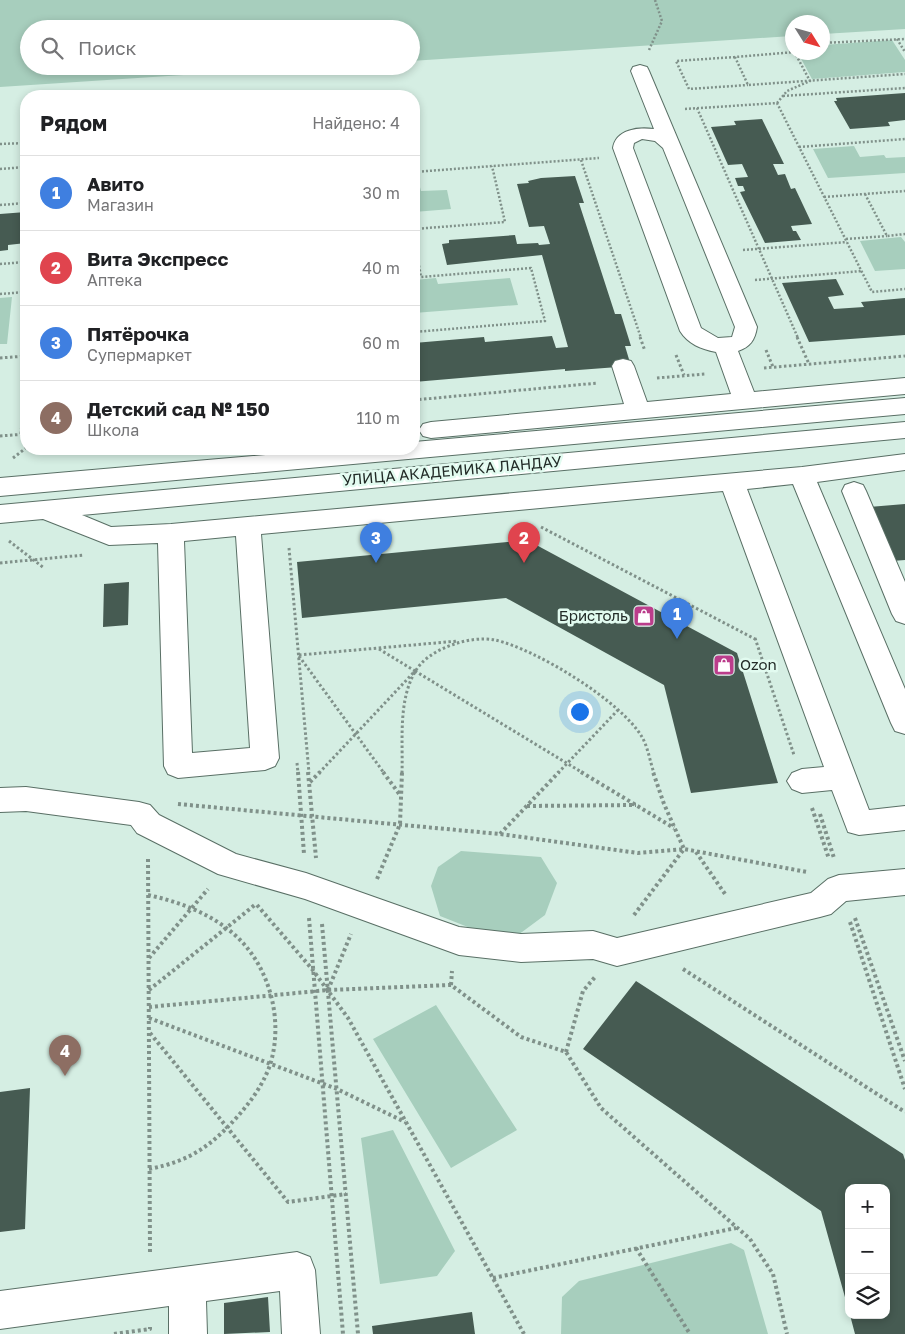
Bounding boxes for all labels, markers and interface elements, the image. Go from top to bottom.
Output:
north arrow [785,15,830,60]
search box [20,20,420,75]
icon: search [38,34,66,62]
text: Поиск [78,36,137,59]
text: Рядом [40,110,107,136]
text: Найдено: 4 [312,113,400,133]
text: Авито [87,172,144,195]
text: 1 [52,183,60,203]
text: 30 m [363,183,400,203]
text: Магазин [87,195,154,215]
text: Вита Экспресс [87,247,228,270]
text: 2 [51,258,61,278]
text: 40 m [362,258,400,278]
text: Аптека [87,270,142,290]
text: Пятёрочка [87,322,189,345]
text: 3 [51,333,61,353]
text: 60 m [362,333,400,353]
text: Супермаркет [87,345,192,365]
text: Детский сад № 150 [87,397,270,420]
text: 4 [51,408,61,428]
text: 110 m [356,408,400,428]
text: Школа [87,420,139,440]
street label: УЛИЦА АКАДЕМИКА ЛАНДАУ [341,451,562,489]
pin: 3 [360,522,392,563]
pin: 2 [508,522,540,563]
pin: 1 [661,598,693,639]
shop icon: Бристоль [632,604,656,628]
place label: Бристоль [559,606,628,624]
shop icon: Ozon [712,653,736,677]
place label: Ozon [740,655,777,673]
your location [567,699,593,725]
pin: 4 [49,1035,81,1076]
map controls [845,1184,890,1319]
button: + [845,1184,890,1229]
button: − [845,1229,890,1274]
button: layers [845,1274,890,1319]

